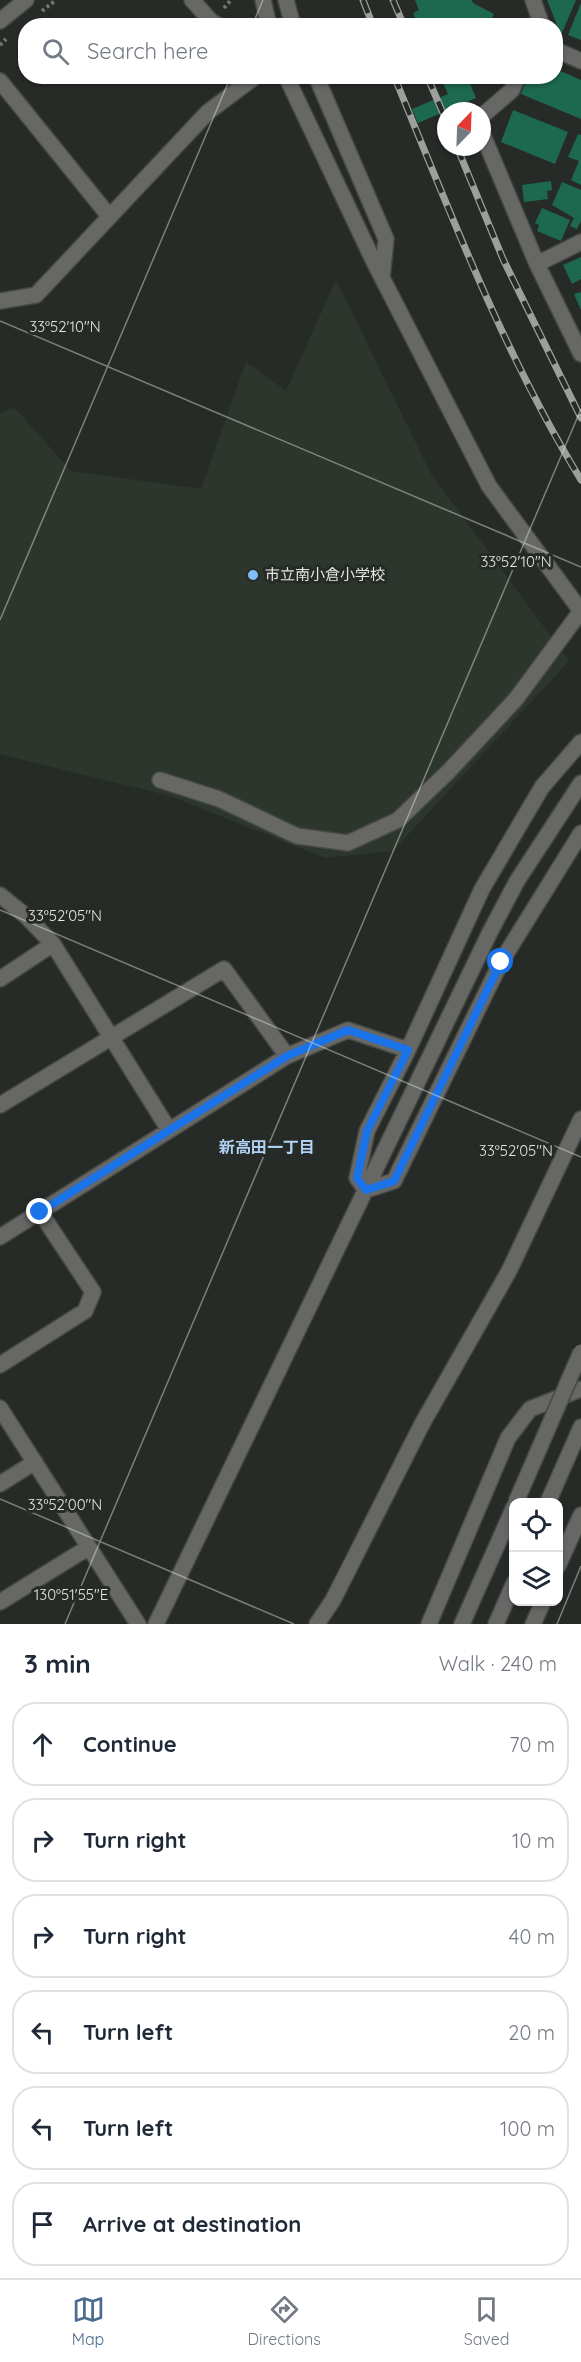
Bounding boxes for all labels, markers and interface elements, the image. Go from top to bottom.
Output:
search box [18,18,563,84]
icon: search [39,35,72,68]
text: Search here [87,37,208,65]
north arrow [437,102,491,156]
text: 33°52'10"N [29,317,101,336]
text: 33°52'10"N [480,552,552,571]
place label: 市立南小倉小学校 [265,565,385,584]
marker: 市立南小倉小学校 [246,568,260,582]
text: 33°52'05"N [28,906,102,925]
route start [487,948,513,974]
district label: 新高田一丁目 [219,1137,315,1157]
text: 33°52'05"N [479,1141,553,1160]
route end [26,1198,52,1224]
text: 33°52'00"N [28,1495,102,1514]
map controls [509,1498,563,1606]
button: locate [509,1498,563,1552]
button: layers [509,1552,563,1606]
text: 130°51'55"E [34,1585,108,1604]
text: 3 min [24,1647,91,1680]
text: Walk · 240 m [439,1651,557,1676]
icon: ahead [26,1728,59,1761]
text: Continue [83,1730,177,1758]
text: 70 m [509,1732,555,1757]
icon: right [26,1824,59,1857]
text: Turn right [83,1826,187,1854]
text: 10 m [512,1828,555,1853]
icon: right [26,1920,59,1953]
text: Turn right [83,1922,187,1950]
text: 40 m [509,1924,555,1949]
icon: left [26,2016,59,2049]
text: Turn left [83,2018,173,2046]
text: 20 m [508,2020,555,2045]
icon: left [26,2112,59,2145]
text: Turn left [83,2114,173,2142]
text: 100 m [500,2116,555,2141]
icon: arrive [26,2208,59,2241]
text: Arrive at destination [83,2210,301,2238]
tab: Map [72,2293,105,2349]
tab: Directions [248,2293,321,2349]
tab: Saved [464,2293,509,2349]

